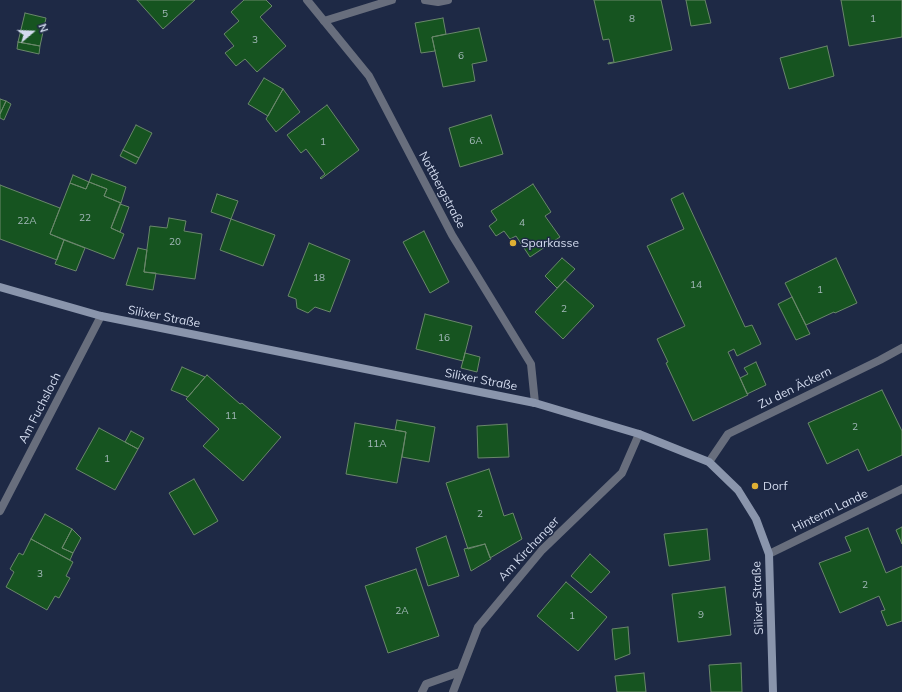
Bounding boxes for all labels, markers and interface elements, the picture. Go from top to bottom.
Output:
house number: 5 [162,8,168,20]
north arrow [12,12,52,52]
house number: 8 [629,13,635,25]
house number: 1 [870,13,876,25]
text: N [35,22,51,34]
house number: 3 [252,34,258,46]
house number: 6 [458,50,464,62]
house number: 6A [469,135,483,147]
house number: 1 [320,136,326,148]
street label: Nottbergstraße [416,149,468,231]
house number: 22 [79,212,91,224]
house number: 22A [17,215,37,227]
house number: 4 [519,217,525,229]
house number: 20 [169,236,181,248]
place label: Sparkasse [521,236,579,250]
marker: Sparkasse [508,238,518,248]
house number: 18 [313,272,325,284]
house number: 14 [690,279,702,291]
house number: 1 [817,284,823,296]
street label: Silixer Straße [126,303,202,331]
house number: 2 [561,303,567,315]
house number: 16 [438,332,450,344]
street label: Zu den Äckern [756,364,834,412]
street label: Silixer Straße [443,366,519,394]
street label: Am Fuchsloch [16,370,64,446]
house number: 11 [225,410,237,422]
house number: 2 [852,421,858,433]
house number: 11A [367,438,387,450]
house number: 1 [104,453,110,465]
place label: Dorf [763,479,788,493]
marker: Dorf [750,481,760,491]
street label: Hinterm Lande [790,486,870,536]
house number: 2 [477,508,483,520]
street label: Am Kirchanger [496,514,562,584]
street label: Silixer Straße [750,561,766,635]
house number: 3 [37,568,43,580]
house number: 2 [862,579,868,591]
house number: 2A [395,605,409,617]
house number: 9 [698,609,704,621]
house number: 1 [569,610,575,622]

